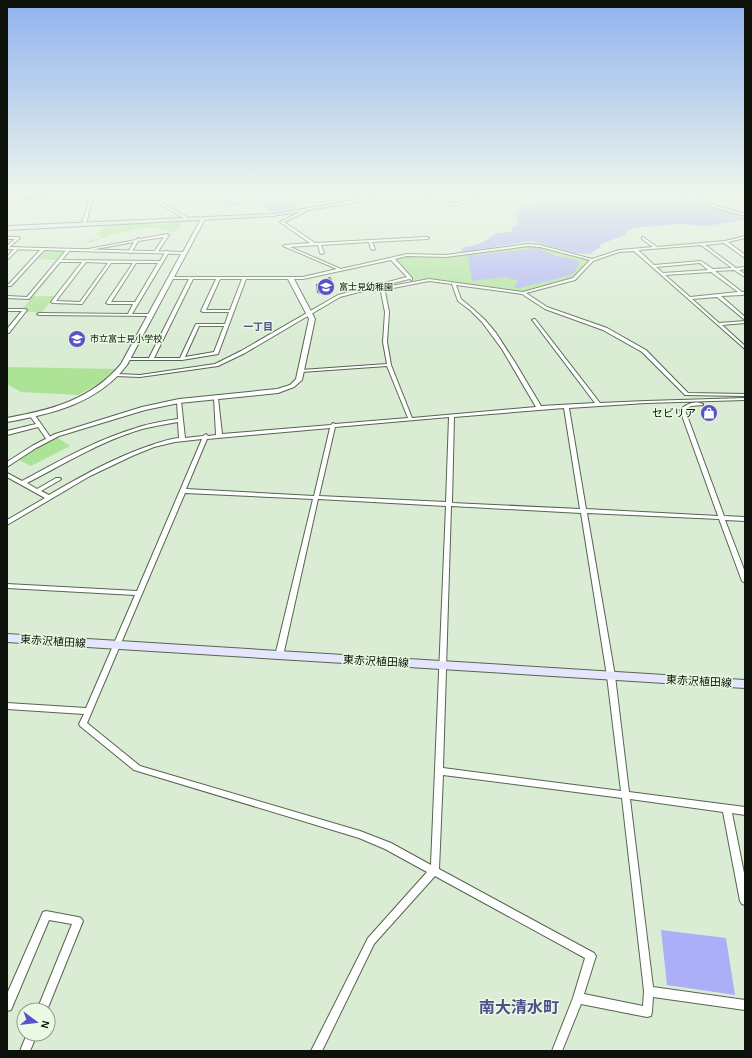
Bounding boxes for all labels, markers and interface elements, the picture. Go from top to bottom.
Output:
school or university icon: 富士見幼稚園 [316,277,336,297]
place label: 富士見幼稚園 [339,282,393,292]
district label: 一丁目 [243,321,273,333]
school or university icon: 市立富士見小学校 [67,329,87,349]
place label: 市立富士見小学校 [90,334,162,344]
shop icon: セビリア [699,403,719,423]
place label: セビリア [652,407,696,420]
street label: 東赤沢植田線 [20,633,86,650]
street label: 東赤沢植田線 [343,653,409,670]
street label: 東赤沢植田線 [666,673,732,690]
district label: 南大清水町 [479,998,559,1017]
north arrow [16,1002,56,1042]
text: N [38,1019,52,1030]

